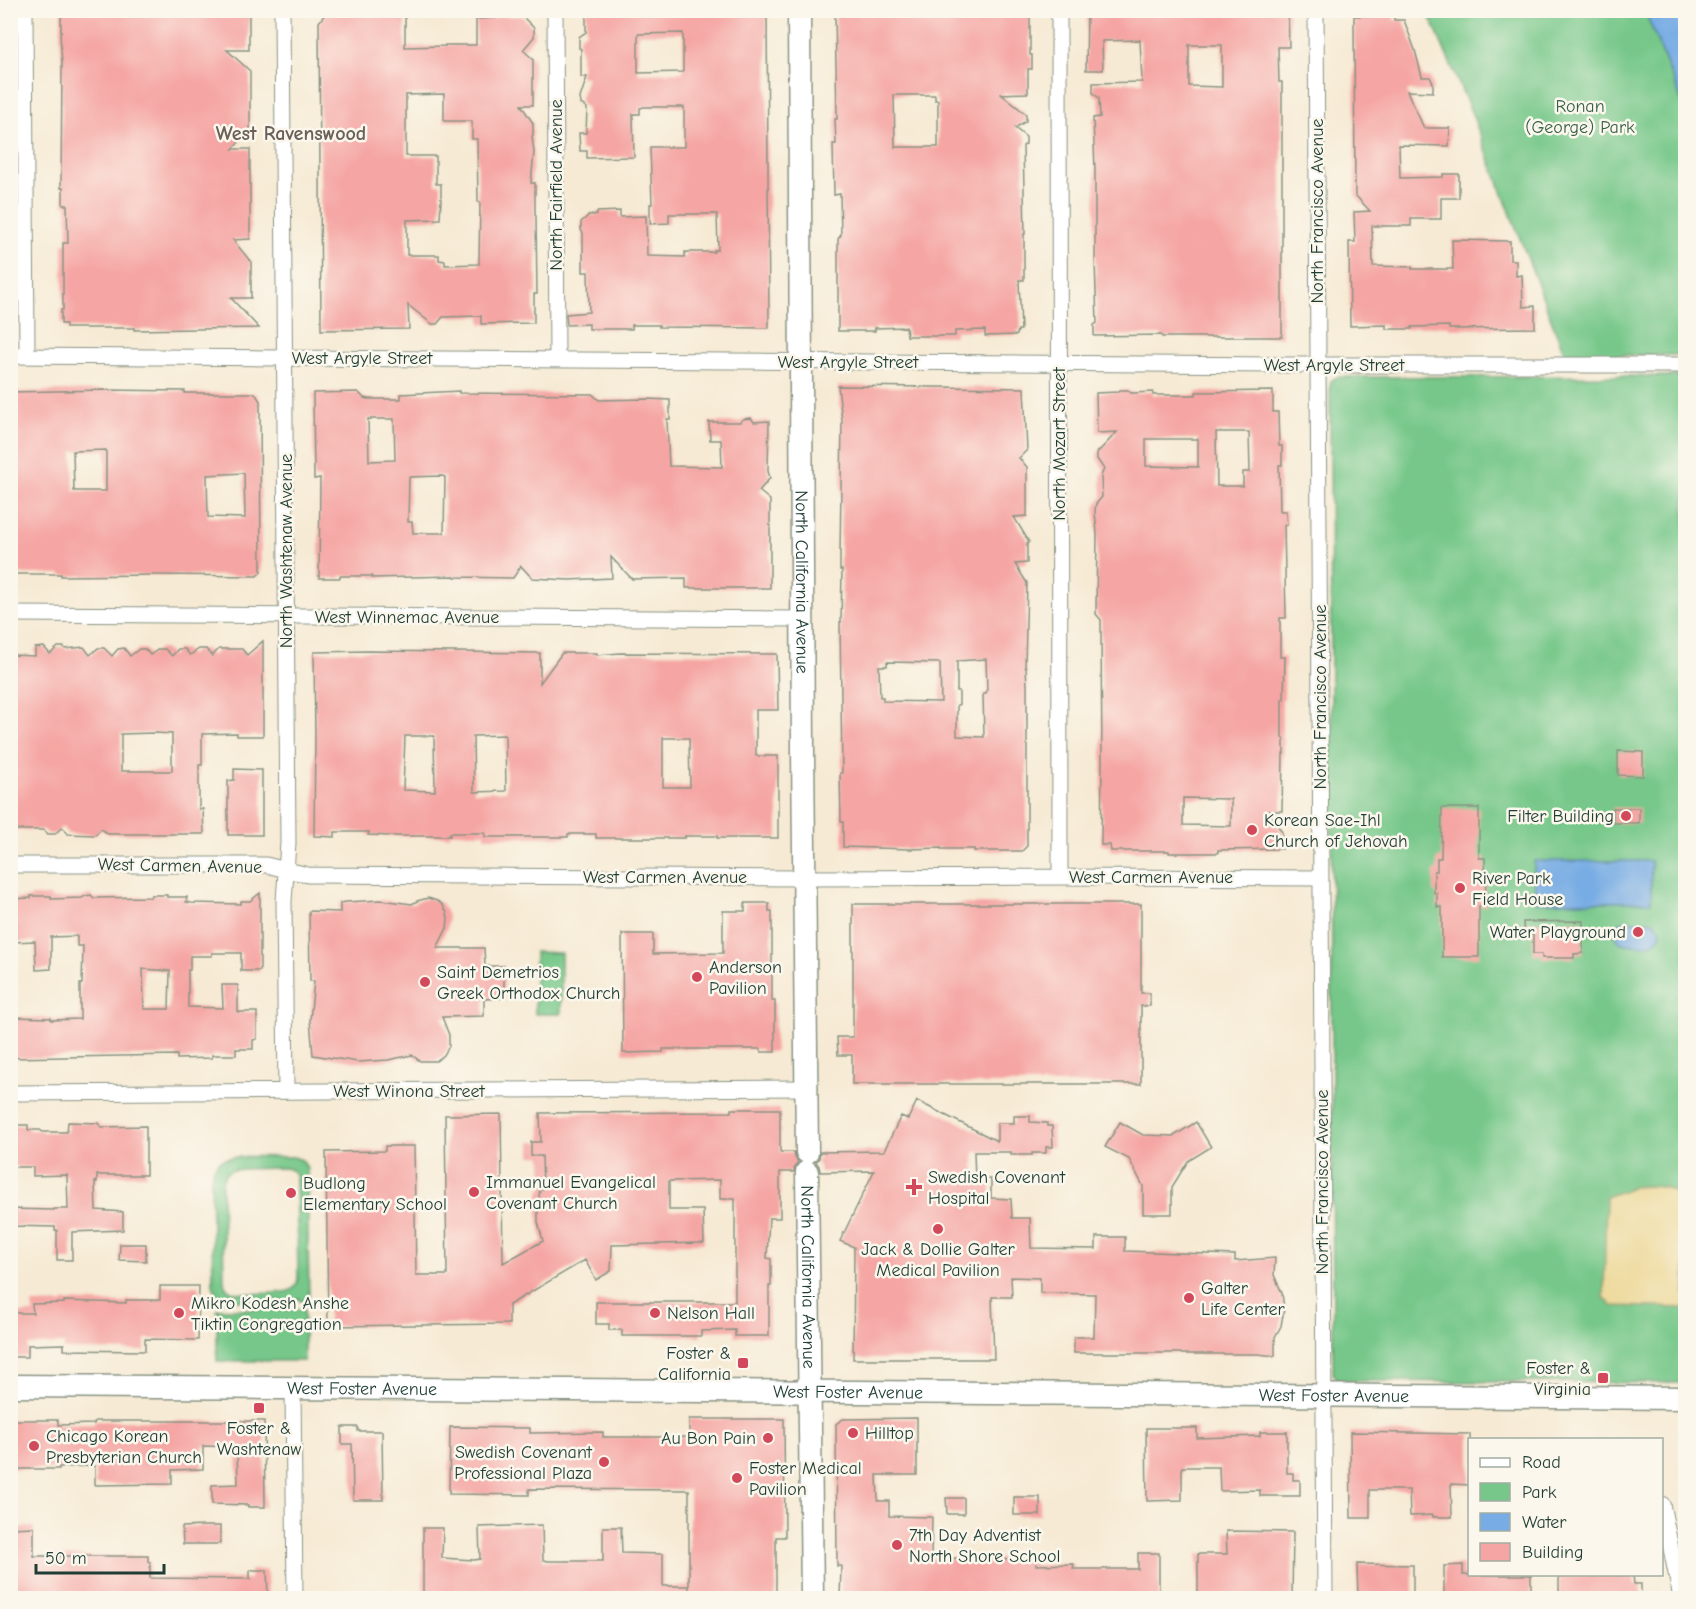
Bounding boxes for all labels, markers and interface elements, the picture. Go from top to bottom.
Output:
park label: Ronan (George) Park [1525,96,1635,138]
street label: North Fairfield Avenue [546,99,567,271]
street label: North Francisco Avenue [1307,119,1328,303]
district label: West Ravenswood [216,122,366,145]
street label: West Argyle Street [292,348,433,369]
street label: West Argyle Street [778,352,919,373]
street label: West Argyle Street [1264,355,1405,376]
street label: North Mozart Street [1049,366,1070,521]
street label: North Washtenaw Avenue [276,454,297,648]
street label: North California Avenue [791,490,813,674]
street label: North Francisco Avenue [1310,605,1331,789]
street label: West Winnemac Avenue [315,607,499,628]
place label: Filter Building [1507,806,1614,827]
marker: Filter Building [1619,809,1633,823]
place label: Korean Sae-Ihl Church of Jehovah [1264,810,1408,852]
marker: Korean Sae-Ihl Church of Jehovah [1245,823,1259,837]
street label: West Carmen Avenue [98,854,262,878]
street label: West Carmen Avenue [583,867,747,888]
street label: West Carmen Avenue [1069,867,1233,888]
place label: River Park Field House [1472,868,1563,910]
marker: River Park Field House [1453,881,1467,895]
place label: Water Playground [1490,922,1626,943]
marker: Water Playground [1631,925,1645,939]
place label: Anderson Pavilion [709,957,782,999]
place label: Saint Demetrios Greek Orthodox Church [437,962,620,1004]
marker: Anderson Pavilion [690,970,704,984]
marker: Saint Demetrios Greek Orthodox Church [418,975,432,989]
street label: West Winona Street [333,1081,486,1102]
street label: North Francisco Avenue [1312,1090,1333,1274]
place label: Swedish Covenant Hospital [928,1167,1066,1209]
place label: Immanuel Evangelical Covenant Church [486,1172,656,1214]
place label: Budlong Elementary School [303,1173,447,1215]
marker: Swedish Covenant Hospital [905,1178,923,1196]
marker: Immanuel Evangelical Covenant Church [467,1185,481,1199]
street label: North California Avenue [797,1185,820,1369]
marker: Budlong Elementary School [284,1186,298,1200]
marker: Jack & Dollie Galter Medical Pavilion [931,1222,945,1236]
place label: Jack & Dollie Galter Medical Pavilion [861,1239,1015,1281]
place label: Galter Life Center [1201,1278,1285,1320]
marker: Galter Life Center [1182,1291,1196,1305]
place label: Mikro Kodesh Anshe Tiktin Congregation [191,1293,349,1335]
place label: Nelson Hall [667,1303,755,1324]
marker: Mikro Kodesh Anshe Tiktin Congregation [172,1306,186,1320]
marker: Nelson Hall [648,1306,662,1320]
place label: Foster & California [658,1343,731,1385]
marker: Foster & California [736,1356,750,1370]
place label: Foster & Virginia [1526,1358,1591,1400]
marker: Foster & Virginia [1596,1371,1610,1385]
street label: West Foster Avenue [287,1377,437,1400]
street label: West Foster Avenue [773,1381,923,1403]
street label: West Foster Avenue [1259,1384,1409,1407]
marker: Foster & Washtenaw [252,1401,266,1415]
place label: Foster & Washtenaw [217,1418,301,1460]
place label: Hilltop [865,1423,914,1444]
place label: Chicago Korean Presbyterian Church [46,1426,202,1468]
marker: Hilltop [846,1426,860,1440]
place label: Au Bon Pain [661,1428,756,1449]
marker: Au Bon Pain [761,1431,775,1445]
legend [1468,1438,1663,1576]
marker: Chicago Korean Presbyterian Church [27,1439,41,1453]
place label: Swedish Covenant Professional Plaza [454,1442,593,1484]
text: Road [1522,1452,1561,1473]
marker: Swedish Covenant Professional Plaza [597,1455,611,1469]
place label: Foster Medical Pavilion [749,1458,862,1500]
marker: Foster Medical Pavilion [730,1471,744,1485]
text: Park [1522,1482,1557,1503]
text: Water [1522,1512,1567,1533]
place label: 7th Day Adventist North Shore School [909,1525,1061,1567]
scale bar [36,1537,164,1575]
marker: 7th Day Adventist North Shore School [890,1538,904,1552]
text: Building [1522,1542,1584,1563]
text: 50 m [45,1548,87,1569]

